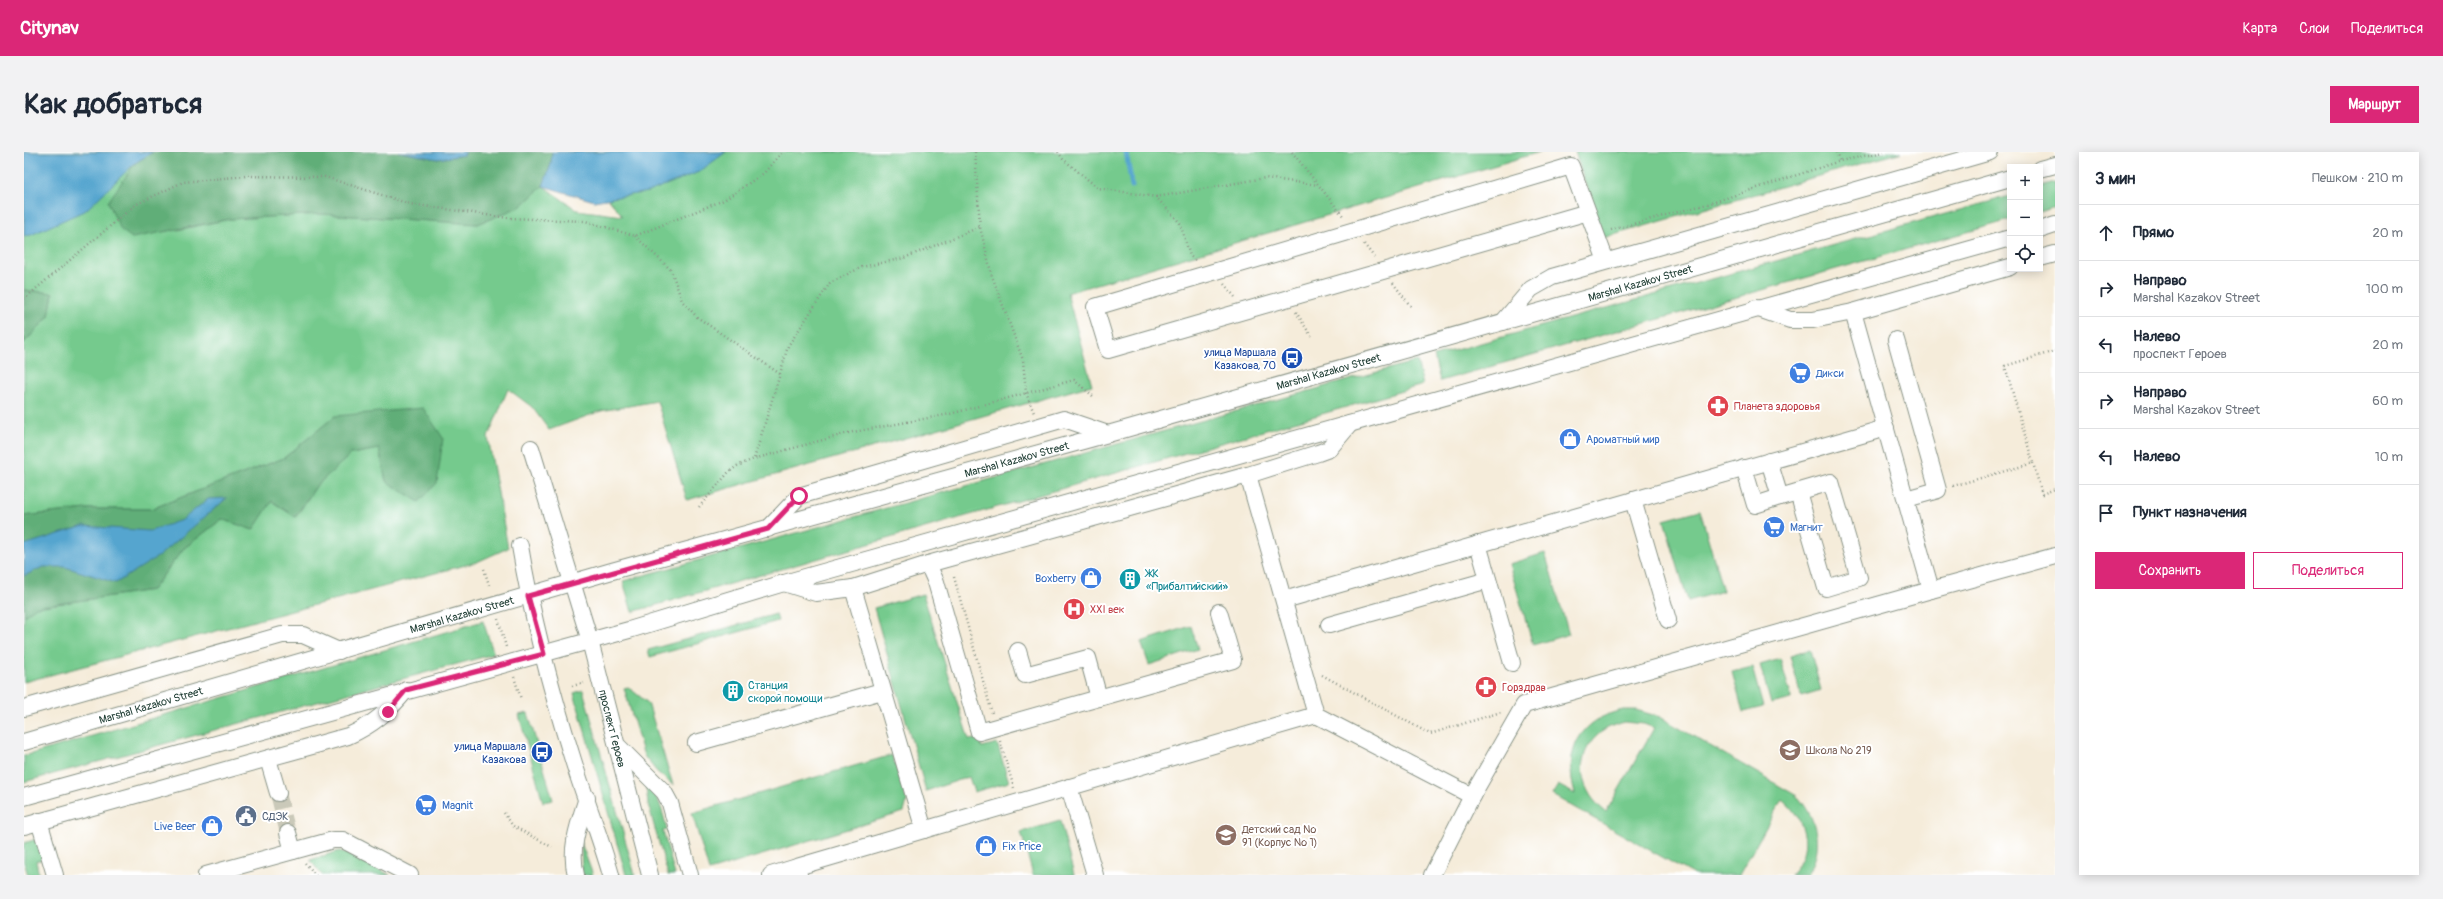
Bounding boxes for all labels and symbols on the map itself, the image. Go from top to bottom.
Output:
street label: Marshal Kazakov Street [1587,262,1694,304]
bus stop icon: улица Маршала Казакова, 70 [1279,345,1305,371]
place label: улица Маршала Казакова, 70 [1203,346,1276,372]
street label: Marshal Kazakov Street [1275,351,1383,393]
supermarket icon: Дикси [1787,360,1813,386]
place label: Дикси [1815,367,1844,380]
pharmacy icon: Планета здоровья [1705,393,1731,419]
place label: Планета здоровья [1734,400,1820,413]
shop icon: Ароматный мир [1557,426,1583,452]
place label: Ароматный мир [1586,433,1660,446]
street label: Marshal Kazakov Street [963,439,1071,480]
route start [790,487,808,505]
supermarket icon: Магнит [1761,514,1787,540]
place label: Магнит [1790,521,1823,534]
shop icon: Boxberry [1078,565,1104,591]
building icon: ЖК «Прибалтийский» [1117,566,1143,592]
place label: ЖК «Прибалтийский» [1144,567,1229,593]
place label: Boxberry [1035,572,1076,585]
street label: Marshal Kazakov Street [409,594,516,636]
hospital icon: XXI век [1061,596,1087,622]
place label: XXI век [1090,603,1125,616]
pharmacy icon: Горздрав [1473,674,1499,700]
building icon: Станция скорой помощи [720,678,746,704]
place label: Станция скорой помощи [748,679,822,705]
place label: Горздрав [1502,681,1546,694]
street label: Marshal Kazakov Street [97,684,205,727]
street label: проспект Героев [596,688,628,769]
route end [379,703,397,721]
school or university icon: Школа № 219 [1777,737,1803,763]
bus stop icon: улица Маршала Казакова [529,739,555,765]
place label: улица Маршала Казакова [453,740,526,766]
place label: Школа № 219 [1806,744,1872,757]
supermarket icon: Magnit [413,792,439,818]
place label: Magnit [442,799,474,812]
public building icon: СДЭК [233,803,259,829]
place label: СДЭК [262,810,288,823]
shop icon: Live Beer [199,813,225,839]
place label: Live Beer [154,820,196,833]
school or university icon: Детский сад № 91 (Корпус № 1) [1213,822,1239,848]
place label: Детский сад № 91 (Корпус № 1) [1241,823,1317,849]
shop icon: Fix Price [973,833,999,859]
place label: Fix Price [1002,840,1042,853]

